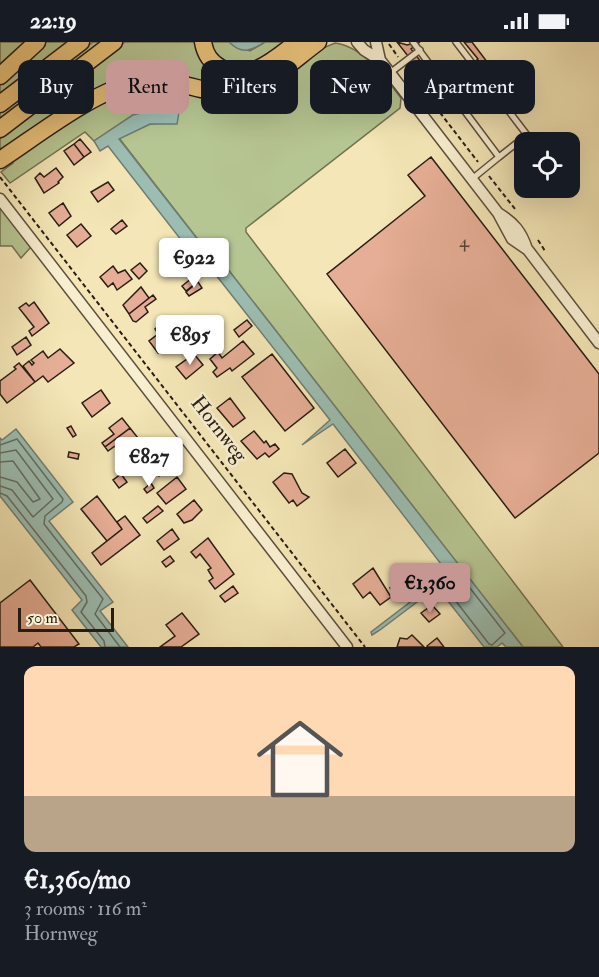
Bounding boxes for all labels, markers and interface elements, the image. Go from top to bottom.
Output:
text: 22:19 [30,7,77,35]
chip: Buy [18,60,94,114]
chip: Rent [106,60,189,114]
chip: Filters [201,60,298,114]
chip: New [310,60,392,114]
chip: Apartment [404,60,535,114]
map controls [514,132,580,198]
button: locate [514,132,580,198]
house number: 4 [459,230,470,253]
pin: €922 [158,238,230,289]
text: €922 [173,245,215,270]
pin: €895 [154,315,226,366]
text: €895 [170,322,210,347]
street label: Hornweg [185,390,254,468]
pin: €827 [113,437,185,488]
text: €827 [129,444,169,469]
pin: €1,360 [381,563,479,614]
text: €1,360 [404,570,456,595]
scale bar [18,605,114,632]
text: 50 m [27,608,58,628]
icon: home [246,705,354,813]
text: €1,360/mo [24,864,130,896]
text: 3 rooms · 116 m² [24,896,147,921]
text: Hornweg [24,921,98,946]

